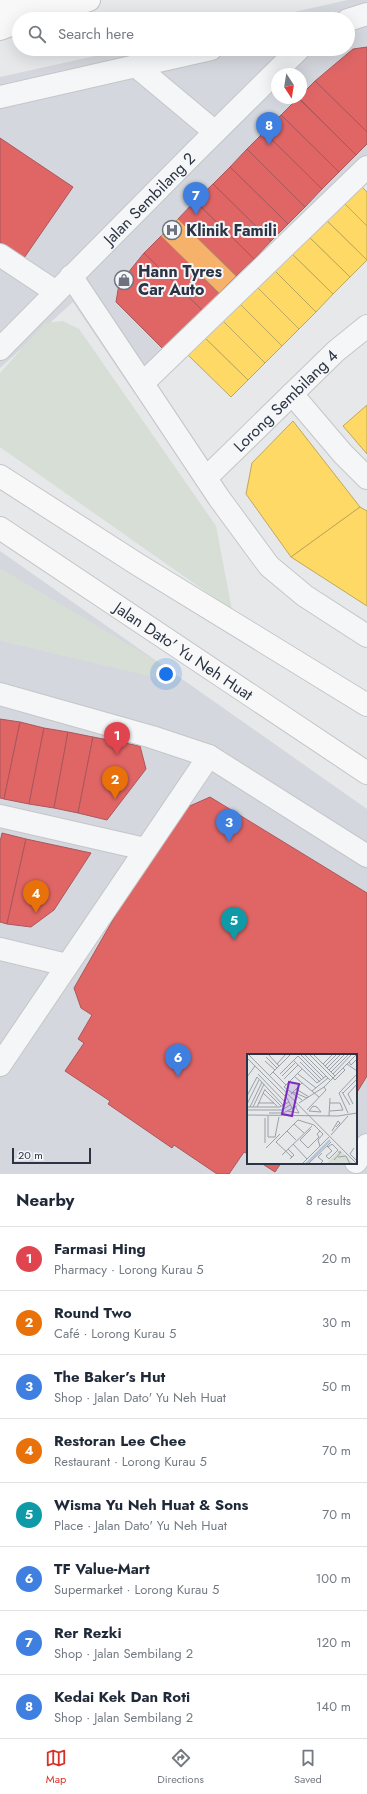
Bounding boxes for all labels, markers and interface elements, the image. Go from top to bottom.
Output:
search box [12,12,355,56]
icon: search [26,23,48,45]
text: Search here [58,23,134,45]
north arrow [271,68,307,104]
pin: 8 [256,112,282,145]
street label: Jalan Sembilang 2 [97,147,200,251]
pin: 7 [183,182,209,215]
hospital icon: Klinik Famili [161,219,183,241]
place label: Klinik Famili [186,219,277,242]
place label: Hann Tyres Car Auto [138,260,222,301]
shop icon: Hann Tyres Car Auto [113,269,135,291]
street label: Lorong Sembilang 4 [228,344,343,457]
street label: Jalan Dato' Yu Neh Huat [108,595,258,705]
your location [156,664,176,684]
pin: 1 [104,722,130,755]
pin: 2 [102,766,128,799]
pin: 3 [216,809,242,842]
pin: 4 [23,880,49,913]
pin: 5 [221,907,247,940]
pin: 6 [165,1044,191,1077]
inset map [247,1054,357,1164]
scale bar [12,1146,91,1165]
text: 20 m [18,1147,43,1163]
text: Nearby [16,1188,74,1212]
text: 8 results [306,1191,351,1210]
text: Farmasi Hing [54,1238,146,1260]
text: 1 [26,1249,32,1268]
text: 20 m [322,1249,351,1268]
text: Pharmacy · Lorong Kurau 5 [54,1260,204,1279]
text: Round Two [54,1302,132,1324]
text: 2 [25,1313,33,1332]
text: 30 m [322,1313,351,1332]
text: Café · Lorong Kurau 5 [54,1324,176,1343]
text: The Baker’s Hut [54,1366,165,1388]
text: 3 [25,1377,33,1396]
text: 50 m [322,1377,351,1396]
text: Shop · Jalan Dato' Yu Neh Huat [54,1388,226,1407]
text: Restoran Lee Chee [54,1430,186,1452]
text: 4 [24,1441,34,1460]
text: 70 m [322,1441,351,1460]
text: Restaurant · Lorong Kurau 5 [54,1452,207,1471]
text: Wisma Yu Neh Huat & Sons [54,1494,248,1516]
text: 5 [25,1505,33,1524]
text: 70 m [322,1505,351,1524]
text: Place · Jalan Dato' Yu Neh Huat [54,1516,227,1535]
text: TF Value-Mart [54,1558,150,1580]
text: 6 [25,1569,33,1588]
text: 100 m [316,1569,351,1588]
text: Supermarket · Lorong Kurau 5 [54,1580,219,1599]
text: Rer Rezki [54,1622,122,1644]
text: 7 [25,1633,33,1652]
text: 120 m [316,1633,351,1652]
text: Shop · Jalan Sembilang 2 [54,1644,193,1663]
text: Kedai Kek Dan Roti [54,1686,190,1708]
text: 8 [25,1697,33,1716]
text: 140 m [316,1697,351,1716]
text: Shop · Jalan Sembilang 2 [54,1708,193,1727]
tab: Map [45,1747,67,1787]
tab: Directions [157,1747,204,1787]
tab: Saved [294,1747,322,1787]

